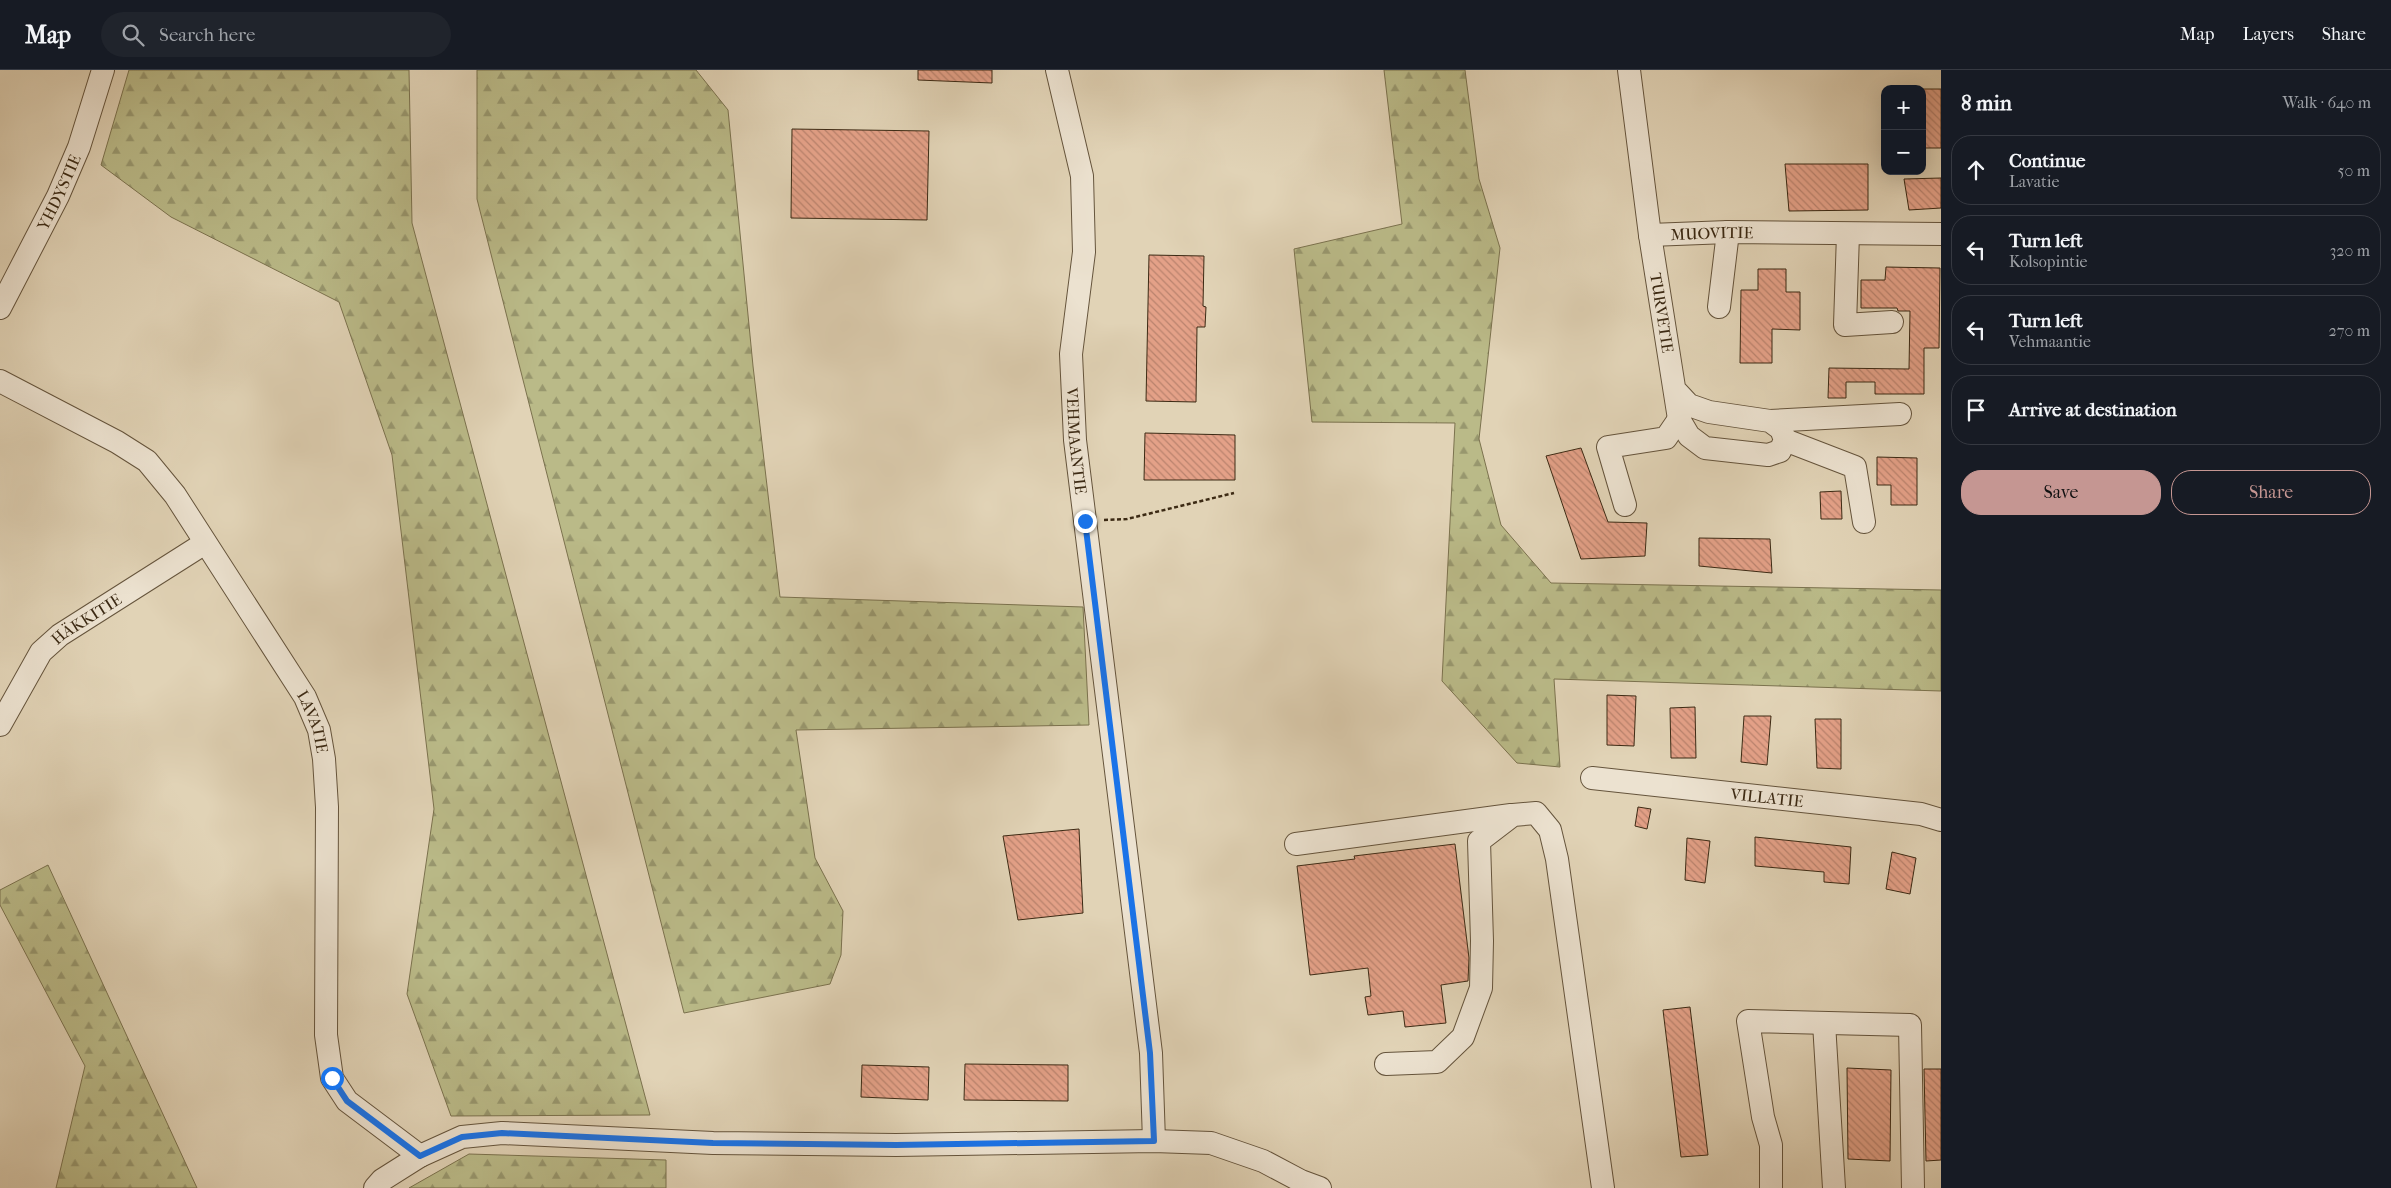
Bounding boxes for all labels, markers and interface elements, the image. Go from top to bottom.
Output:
search box [101,12,451,57]
text: Map [25,21,71,49]
icon: search [119,21,147,49]
text: Search here [159,24,255,46]
text: Map [2180,24,2214,45]
text: Layers [2242,24,2294,45]
text: Share [2322,24,2366,45]
map controls [1881,85,1926,175]
button: + [1881,85,1926,130]
text: 8 min [1961,91,2012,115]
text: Walk · 640 m [2283,93,2371,112]
button: − [1881,130,1926,175]
text: Continue [2009,150,2085,172]
street label: YHDYSTIE [33,151,85,234]
icon: ahead [1962,156,1990,184]
text: 50 m [2338,161,2370,180]
text: Lavatie [2009,172,2059,191]
street label: MUOVITIE [1670,223,1754,244]
text: Turn left [2009,230,2083,252]
icon: left [1962,236,1990,264]
text: 320 m [2330,241,2370,260]
text: Kolsopintie [2009,252,2088,271]
street label: TURVETIE [1646,271,1677,354]
text: Turn left [2009,310,2083,332]
icon: left [1962,316,1990,344]
text: 270 m [2329,321,2370,340]
text: Vehmaantie [2009,332,2091,351]
street label: VEHMAANTIE [1063,386,1091,496]
icon: arrive [1962,396,1990,424]
text: Arrive at destination [2009,399,2177,421]
button: Save [1961,470,2161,515]
button: Share [2171,470,2371,515]
route end [1074,510,1097,533]
street label: HÄKKITIE [47,590,125,648]
street label: LAVATIE [293,687,332,755]
street label: VILLATIE [1729,784,1804,811]
route start [321,1067,344,1090]

